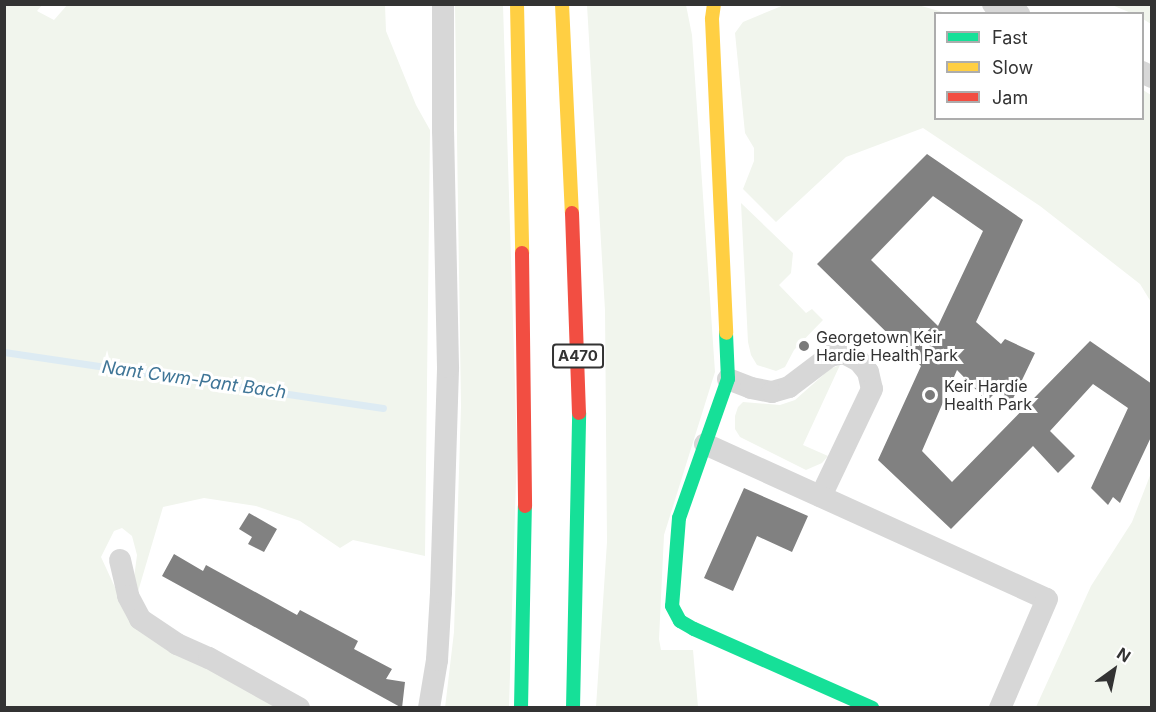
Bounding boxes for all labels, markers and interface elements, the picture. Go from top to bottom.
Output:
legend [934,12,1144,120]
text: Fast [992,27,1028,48]
text: Slow [992,57,1033,78]
text: Jam [992,87,1028,108]
place label: Georgetown Keir Hardie Health Park [816,327,958,365]
marker: Georgetown Keir Hardie Health Park [797,339,811,353]
road number: A470 [551,344,605,368]
water label: Nant Cwm-Pant Bach [100,356,288,404]
place label: Keir Hardie Health Park [944,376,1032,414]
marker: Keir Hardie Health Park [921,386,939,404]
north arrow [1084,640,1144,700]
text: N [1113,643,1134,667]

